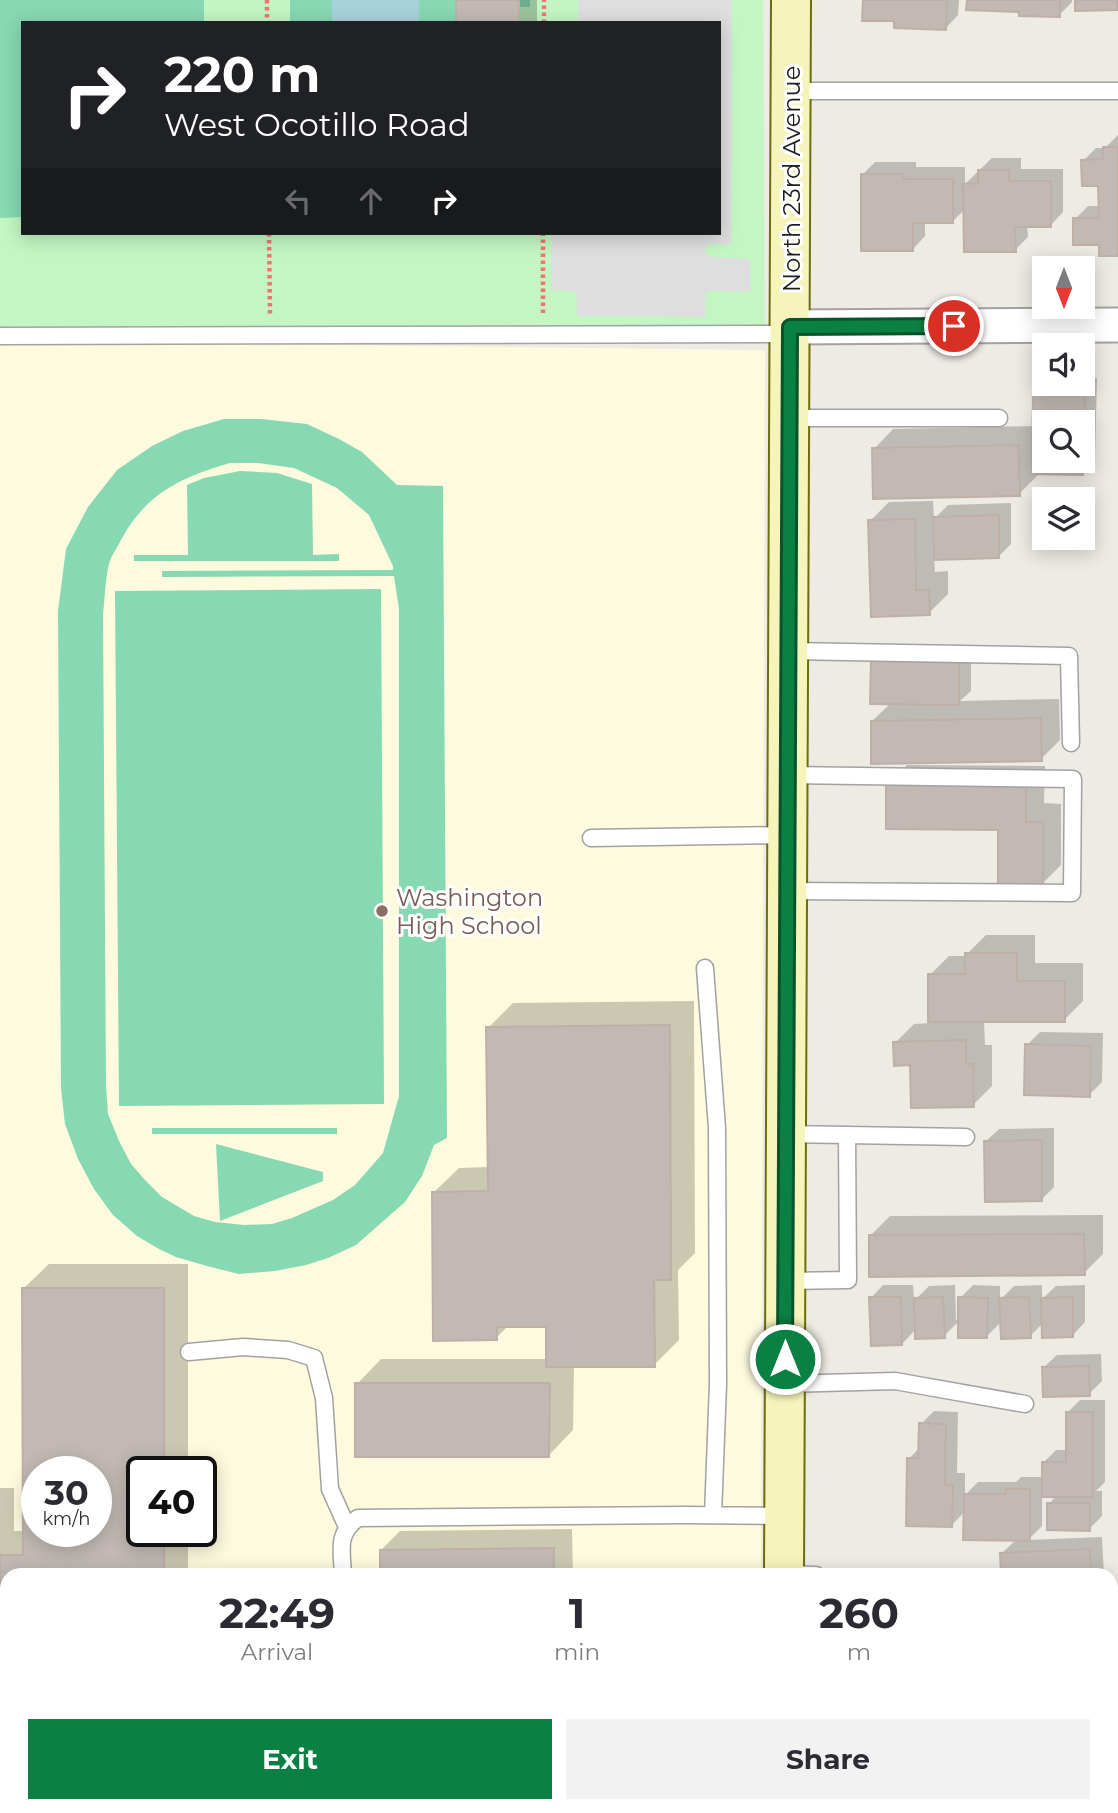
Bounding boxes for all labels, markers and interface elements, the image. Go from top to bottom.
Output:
text: 220 m [164,45,320,104]
icon: right [49,49,140,140]
street label: North 23rd Avenue [777,66,806,292]
text: West Ocotillo Road [164,105,470,144]
icon: left [279,182,317,220]
icon: ahead [352,182,390,220]
icon: right [425,182,463,220]
north arrow [1032,256,1096,318]
map controls [1032,256,1095,550]
pin [924,296,984,356]
icon: arrive [935,307,973,345]
button: sound [1032,333,1095,396]
button: search [1032,410,1095,473]
button: layers [1032,487,1095,550]
place label: Washington High School [396,883,543,940]
marker: Washington High School [374,903,390,919]
position arrow [748,1322,822,1396]
speed limit sign: 40 [126,1456,217,1547]
text: 30 [44,1471,89,1514]
text: km/h [42,1508,91,1530]
text: 22:49 [219,1587,335,1639]
text: 1 [569,1587,585,1639]
text: 260 [819,1587,899,1639]
text: Arrival [241,1638,313,1666]
text: min [554,1638,600,1666]
text: m [847,1638,871,1666]
button: Exit [28,1719,552,1799]
button: Share [566,1719,1090,1799]

